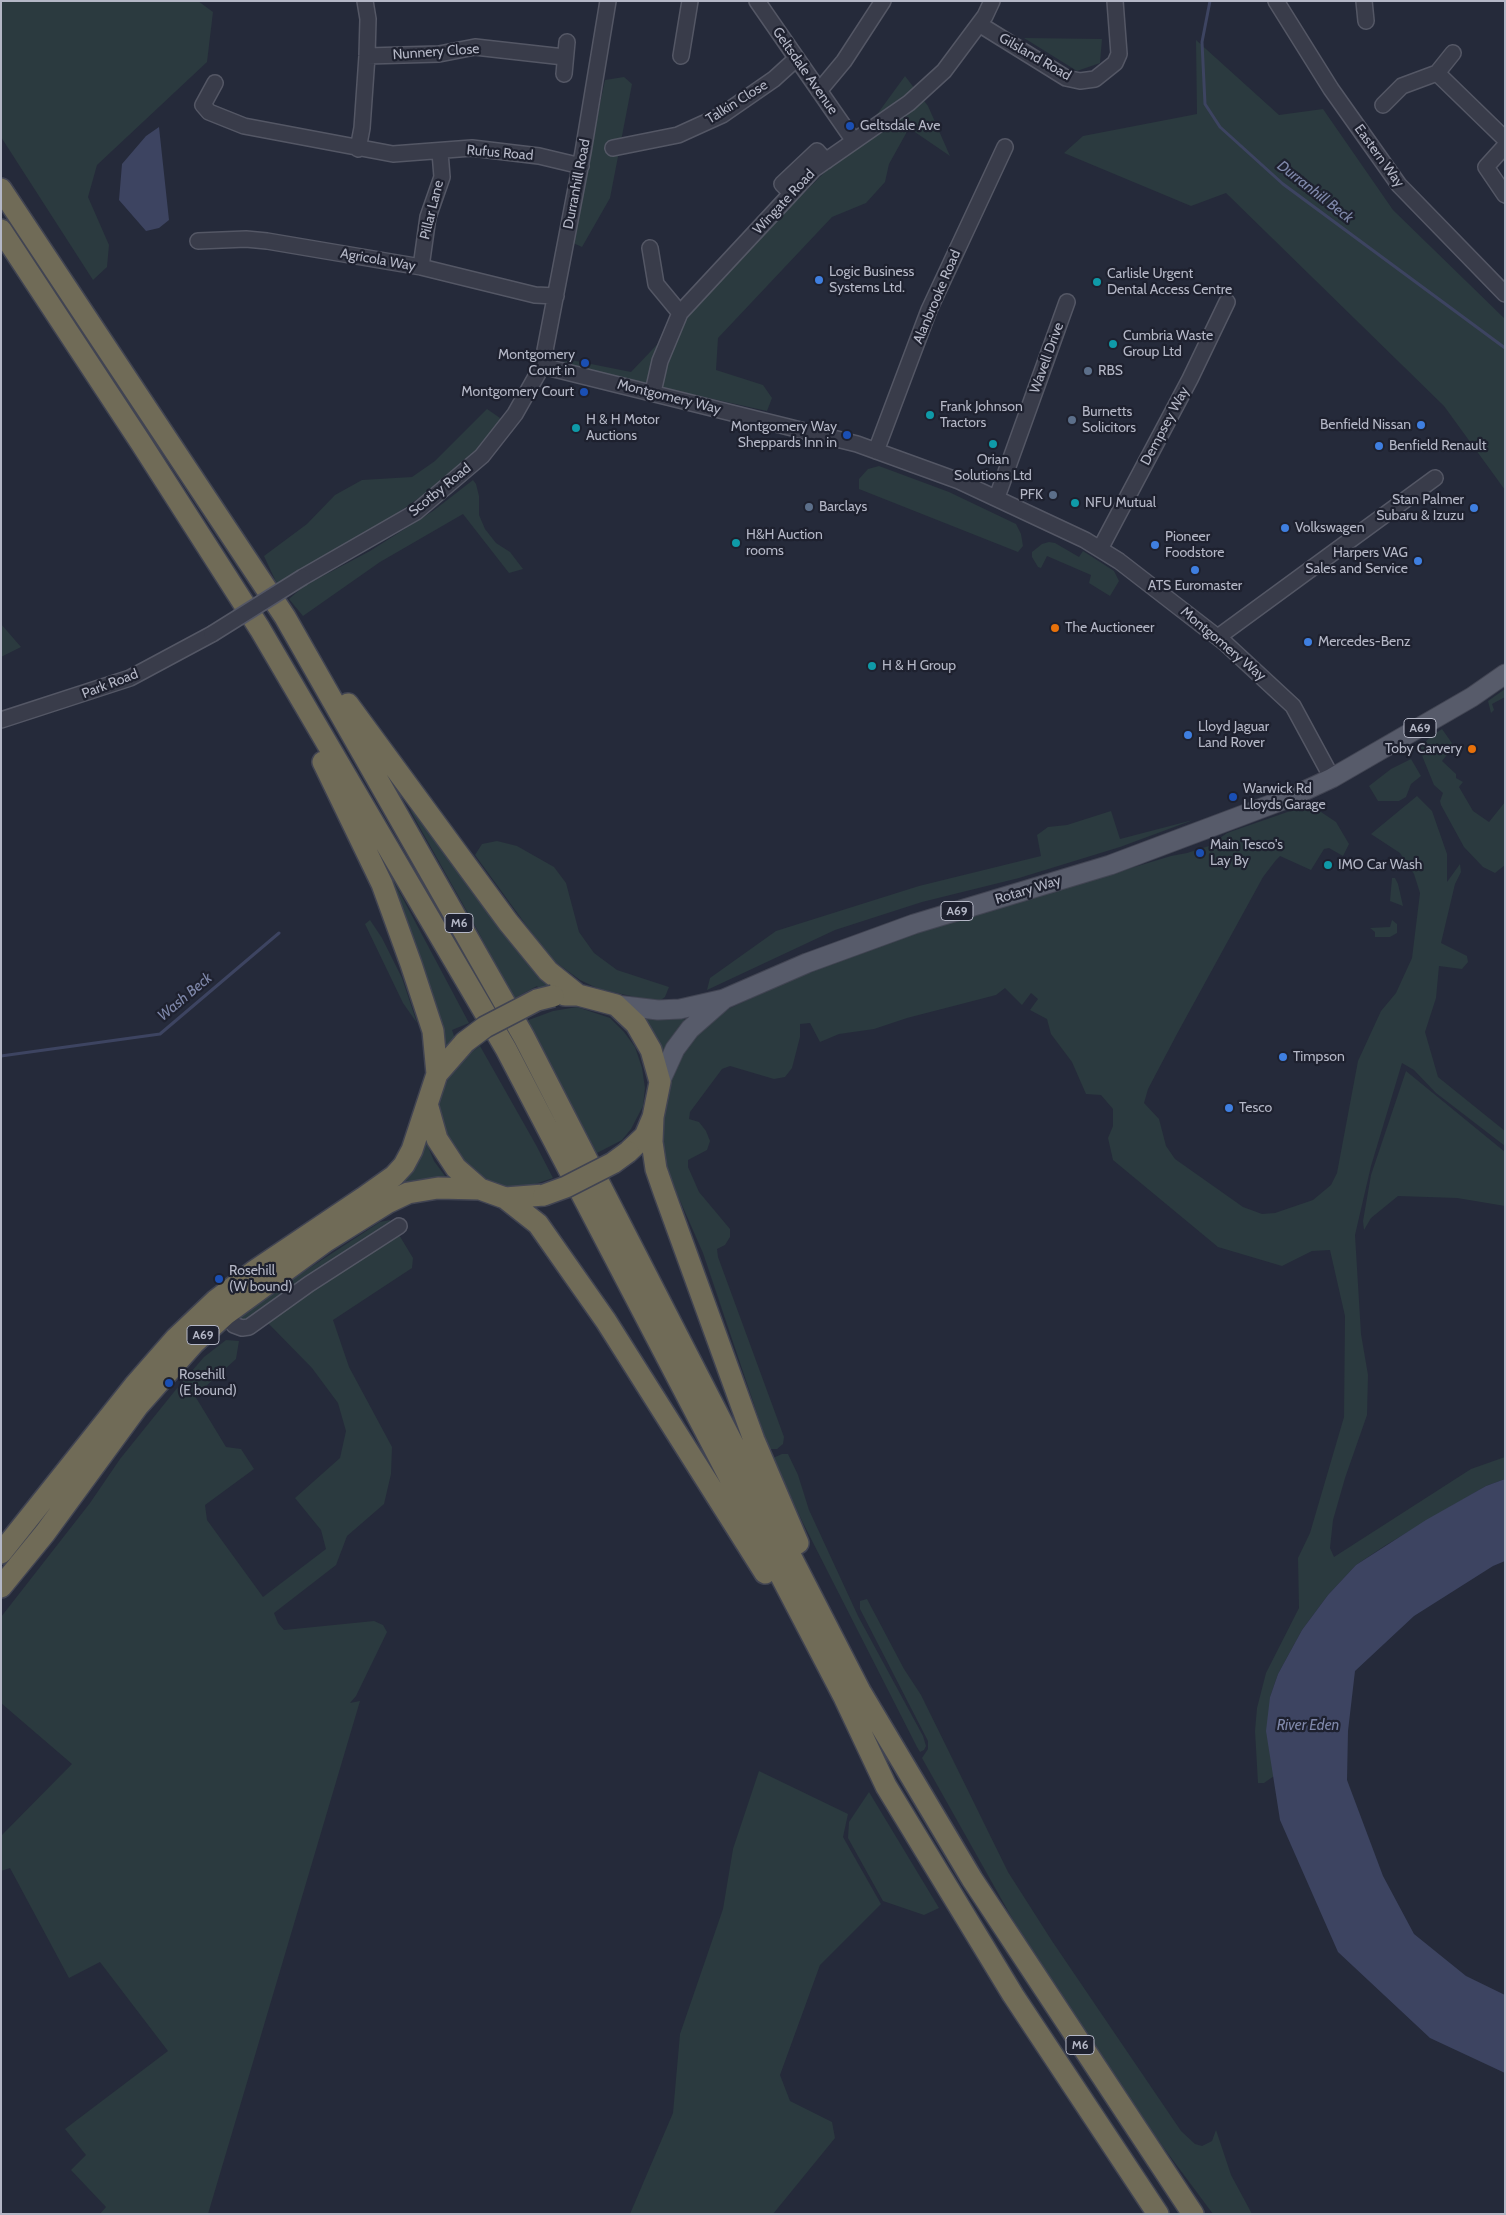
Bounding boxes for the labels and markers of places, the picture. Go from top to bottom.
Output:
place label: Geltsdale Ave [860,118,940,134]
marker: Geltsdale Ave [844,120,856,132]
place label: Logic Business Systems Ltd. [829,264,914,296]
place label: Carlisle Urgent Dental Access Centre [1107,266,1232,298]
marker: Logic Business Systems Ltd. [813,274,825,286]
marker: Carlisle Urgent Dental Access Centre [1091,276,1103,288]
place label: Cumbria Waste Group Ltd [1123,328,1213,361]
marker: Cumbria Waste Group Ltd [1107,338,1119,350]
place label: Montgomery Court in [498,347,575,380]
marker: Montgomery Court in [579,357,591,369]
place label: RBS [1098,363,1123,379]
marker: RBS [1082,365,1094,377]
place label: Montgomery Court [461,384,574,400]
marker: Montgomery Court [578,386,590,398]
place label: Frank Johnson Tractors [940,399,1023,432]
place label: Burnetts Solicitors [1082,404,1136,437]
marker: Frank Johnson Tractors [924,409,936,421]
place label: H & H Motor Auctions [586,412,659,444]
marker: Burnetts Solicitors [1066,414,1078,426]
place label: Benfield Nissan [1320,417,1411,433]
place label: Montgomery Way Sheppards Inn in [731,419,837,452]
marker: Benfield Nissan [1415,419,1427,431]
marker: H & H Motor Auctions [570,422,582,434]
marker: Montgomery Way Sheppards Inn in [841,429,853,441]
marker: Orian Solutions Ltd [987,438,999,450]
place label: Benfield Renault [1389,438,1486,454]
marker: Benfield Renault [1373,440,1385,452]
place label: Orian Solutions Ltd [954,452,1032,484]
place label: PFK [1020,487,1043,503]
marker: PFK [1047,489,1059,501]
place label: Stan Palmer Subaru & Izuzu [1376,492,1464,524]
place label: NFU Mutual [1085,495,1156,511]
marker: NFU Mutual [1069,497,1081,509]
place label: Barclays [819,499,867,515]
marker: Barclays [803,501,815,513]
marker: Stan Palmer Subaru & Izuzu [1468,502,1480,514]
place label: Volkswagen [1295,520,1365,536]
marker: Volkswagen [1279,522,1291,534]
place label: H&H Auction rooms [746,527,823,560]
place label: Pioneer Foodstore [1165,529,1224,562]
marker: H&H Auction rooms [730,537,742,549]
marker: Pioneer Foodstore [1149,539,1161,551]
place label: Harpers VAG Sales and Service [1305,545,1408,578]
marker: Harpers VAG Sales and Service [1412,555,1424,567]
marker: ATS Euromaster [1189,564,1201,576]
place label: ATS Euromaster [1148,578,1242,594]
place label: The Auctioneer [1065,620,1154,636]
marker: The Auctioneer [1049,622,1061,634]
place label: Mercedes-Benz [1318,634,1411,650]
marker: Mercedes-Benz [1302,636,1314,648]
place label: H & H Group [882,658,956,674]
marker: H & H Group [866,660,878,672]
place label: Lloyd Jaguar Land Rover [1198,719,1269,752]
marker: Lloyd Jaguar Land Rover [1182,729,1194,741]
place label: Toby Carvery [1385,741,1462,757]
marker: Toby Carvery [1466,743,1478,755]
place label: Warwick Rd Lloyds Garage [1243,781,1326,814]
marker: Warwick Rd Lloyds Garage [1227,791,1239,803]
place label: Main Tesco's Lay By [1210,837,1283,870]
marker: Main Tesco's Lay By [1194,847,1206,859]
place label: IMO Car Wash [1338,857,1422,873]
marker: IMO Car Wash [1322,859,1334,871]
place label: Timpson [1293,1049,1345,1065]
marker: Timpson [1277,1051,1289,1063]
place label: Tesco [1239,1100,1272,1116]
marker: Tesco [1223,1102,1235,1114]
place label: Rosehill (W bound) [229,1263,293,1295]
marker: Rosehill (W bound) [213,1273,225,1285]
place label: Rosehill (E bound) [179,1367,237,1400]
marker: Rosehill (E bound) [163,1377,175,1389]

